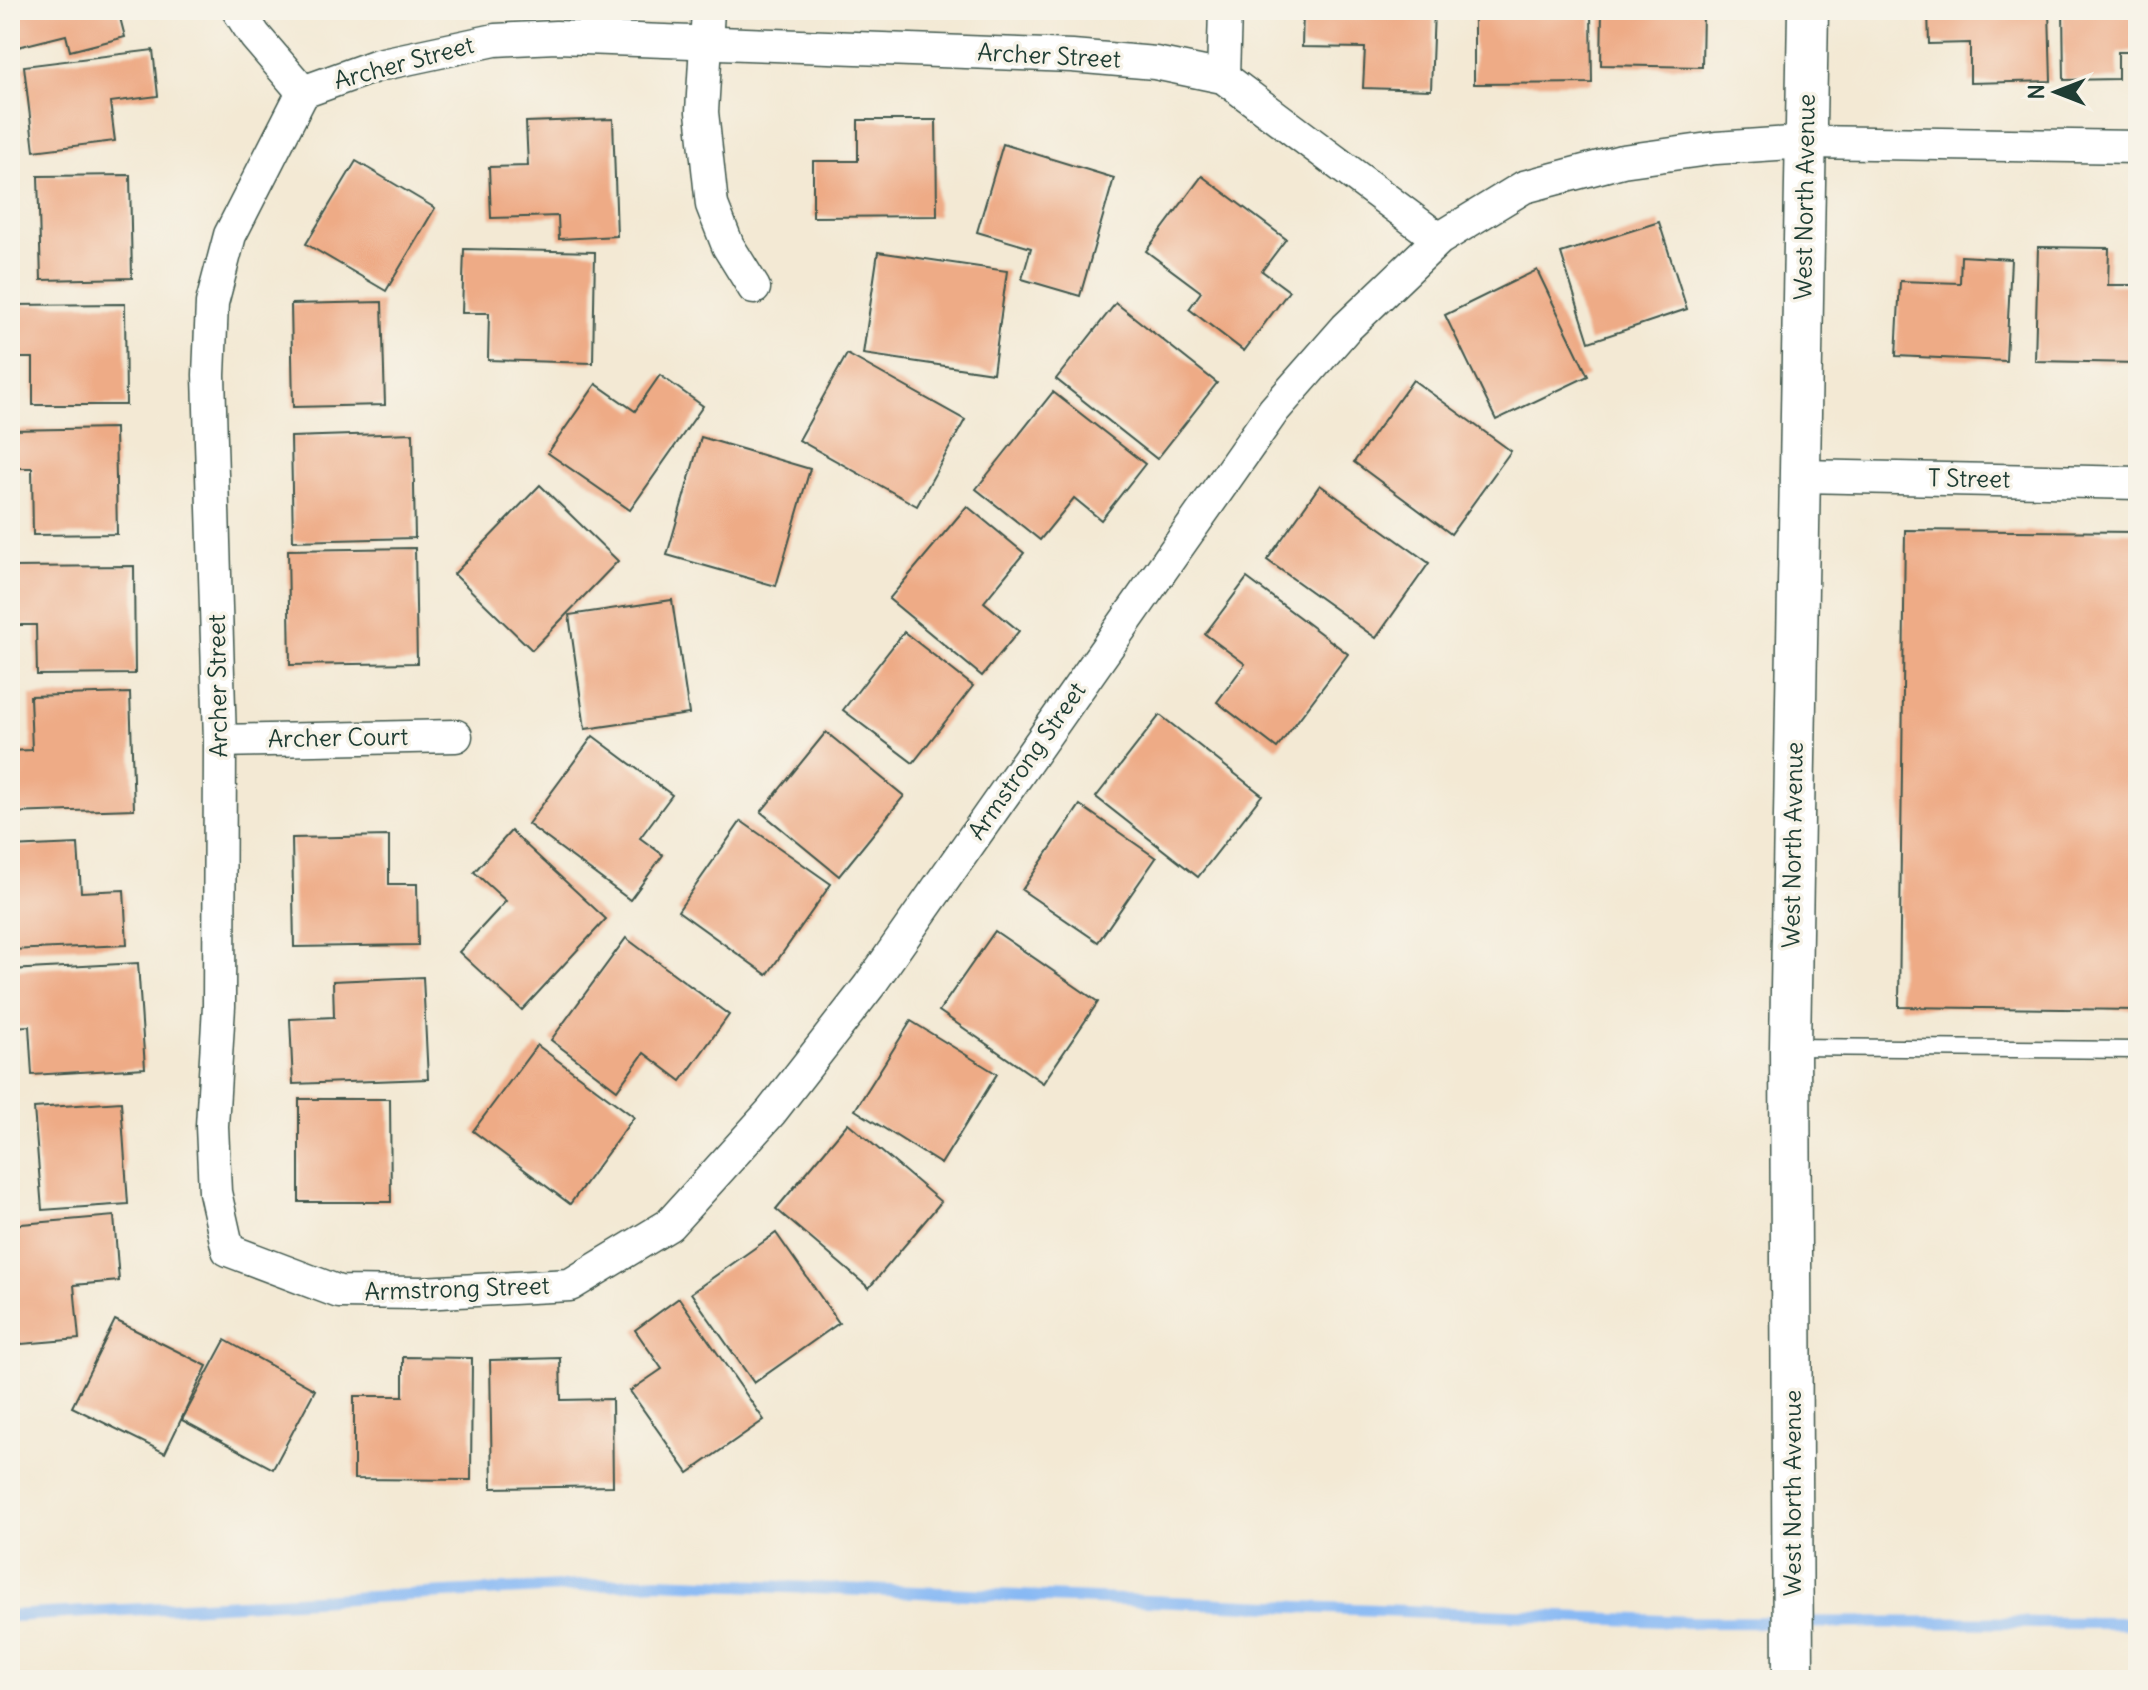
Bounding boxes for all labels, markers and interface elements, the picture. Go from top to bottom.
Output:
street label: Archer Street [331,29,477,95]
street label: Archer Street [977,36,1122,74]
north arrow [2016,52,2096,132]
text: N [2022,84,2050,100]
street label: West North Avenue [1787,94,1821,300]
street label: T Street [1928,462,2010,494]
street label: Archer Street [201,614,233,758]
street label: Armstrong Street [961,676,1092,845]
street label: Archer Court [268,721,408,753]
street label: West North Avenue [1775,742,1809,948]
street label: Armstrong Street [364,1270,550,1306]
street label: West North Avenue [1777,1390,1807,1596]

